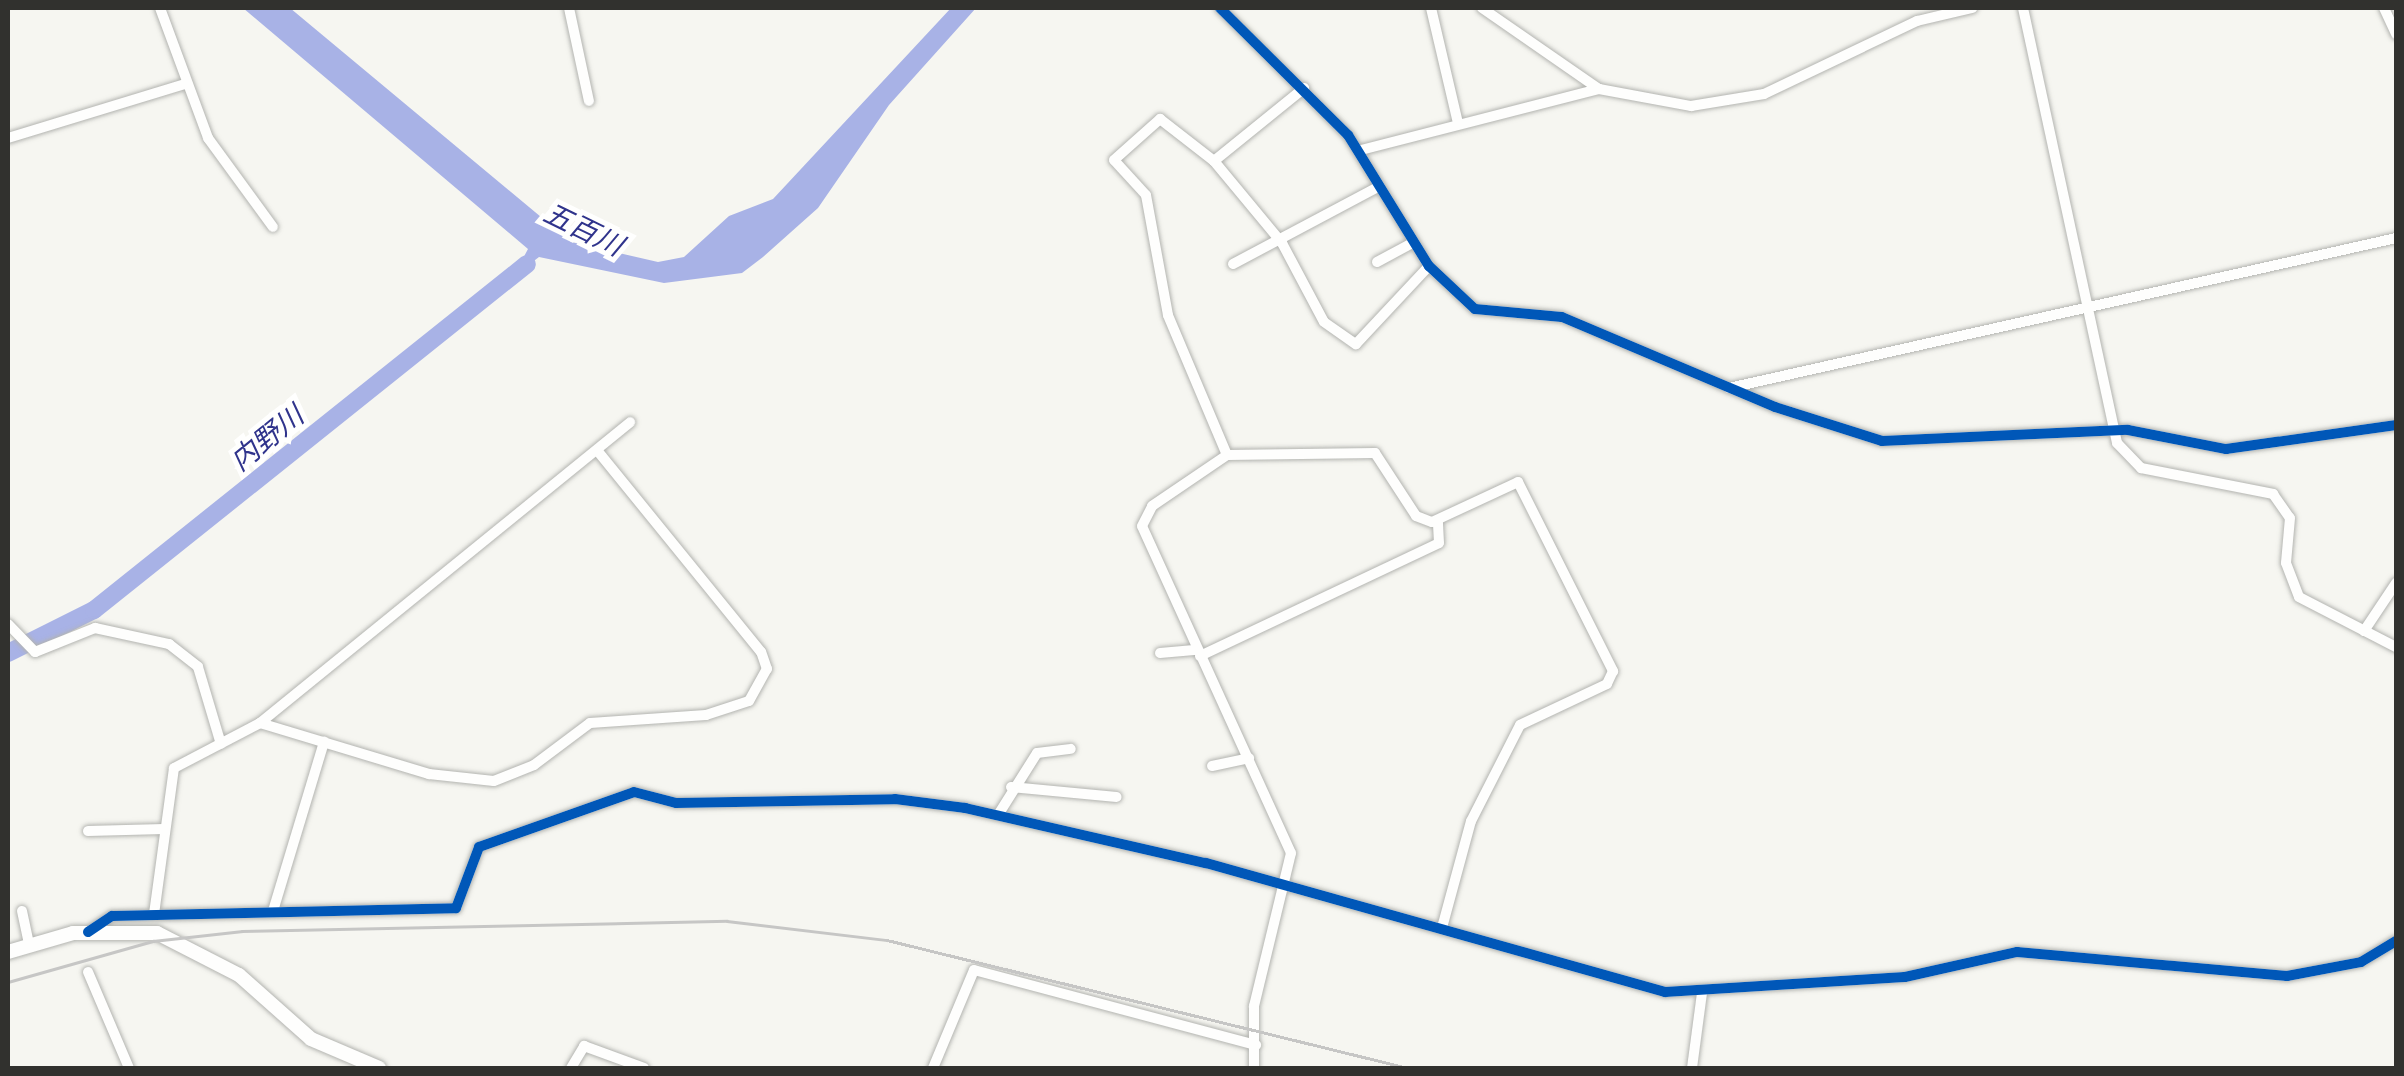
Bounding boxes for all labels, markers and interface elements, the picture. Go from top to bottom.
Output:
water label: 五百川 [539,194,629,262]
water label: 内野川 [223,398,309,476]

